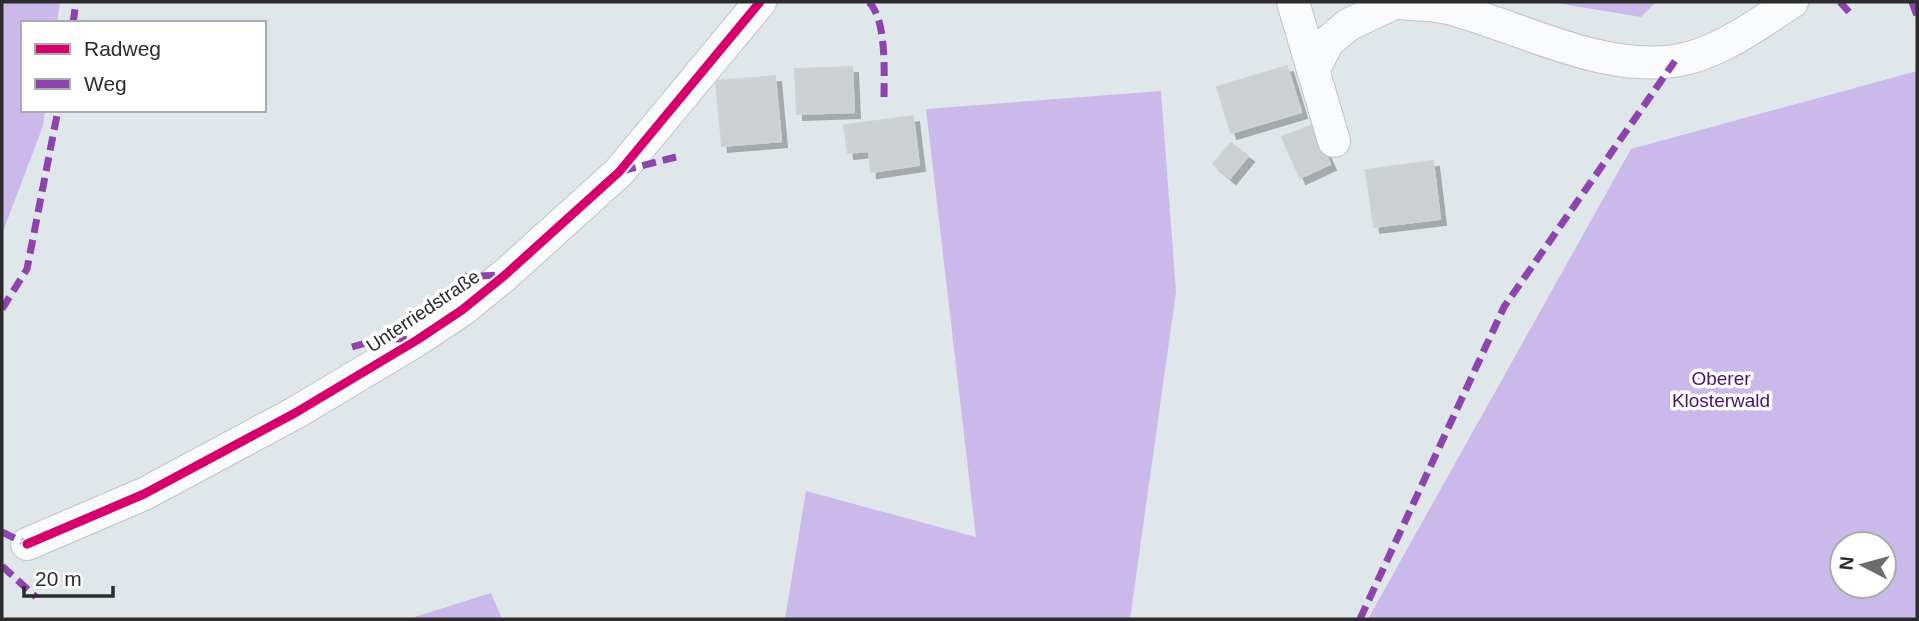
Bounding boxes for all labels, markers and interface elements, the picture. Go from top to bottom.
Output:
legend [21,21,266,112]
text: Radweg [84,37,161,60]
text: Weg [84,72,127,95]
street label: Unterriedstraße [362,265,484,357]
park label: Oberer Klosterwald [1672,368,1770,411]
north arrow [1828,530,1898,600]
scale bar [24,554,114,598]
text: N [1835,555,1858,571]
text: 20 m [35,567,82,590]

